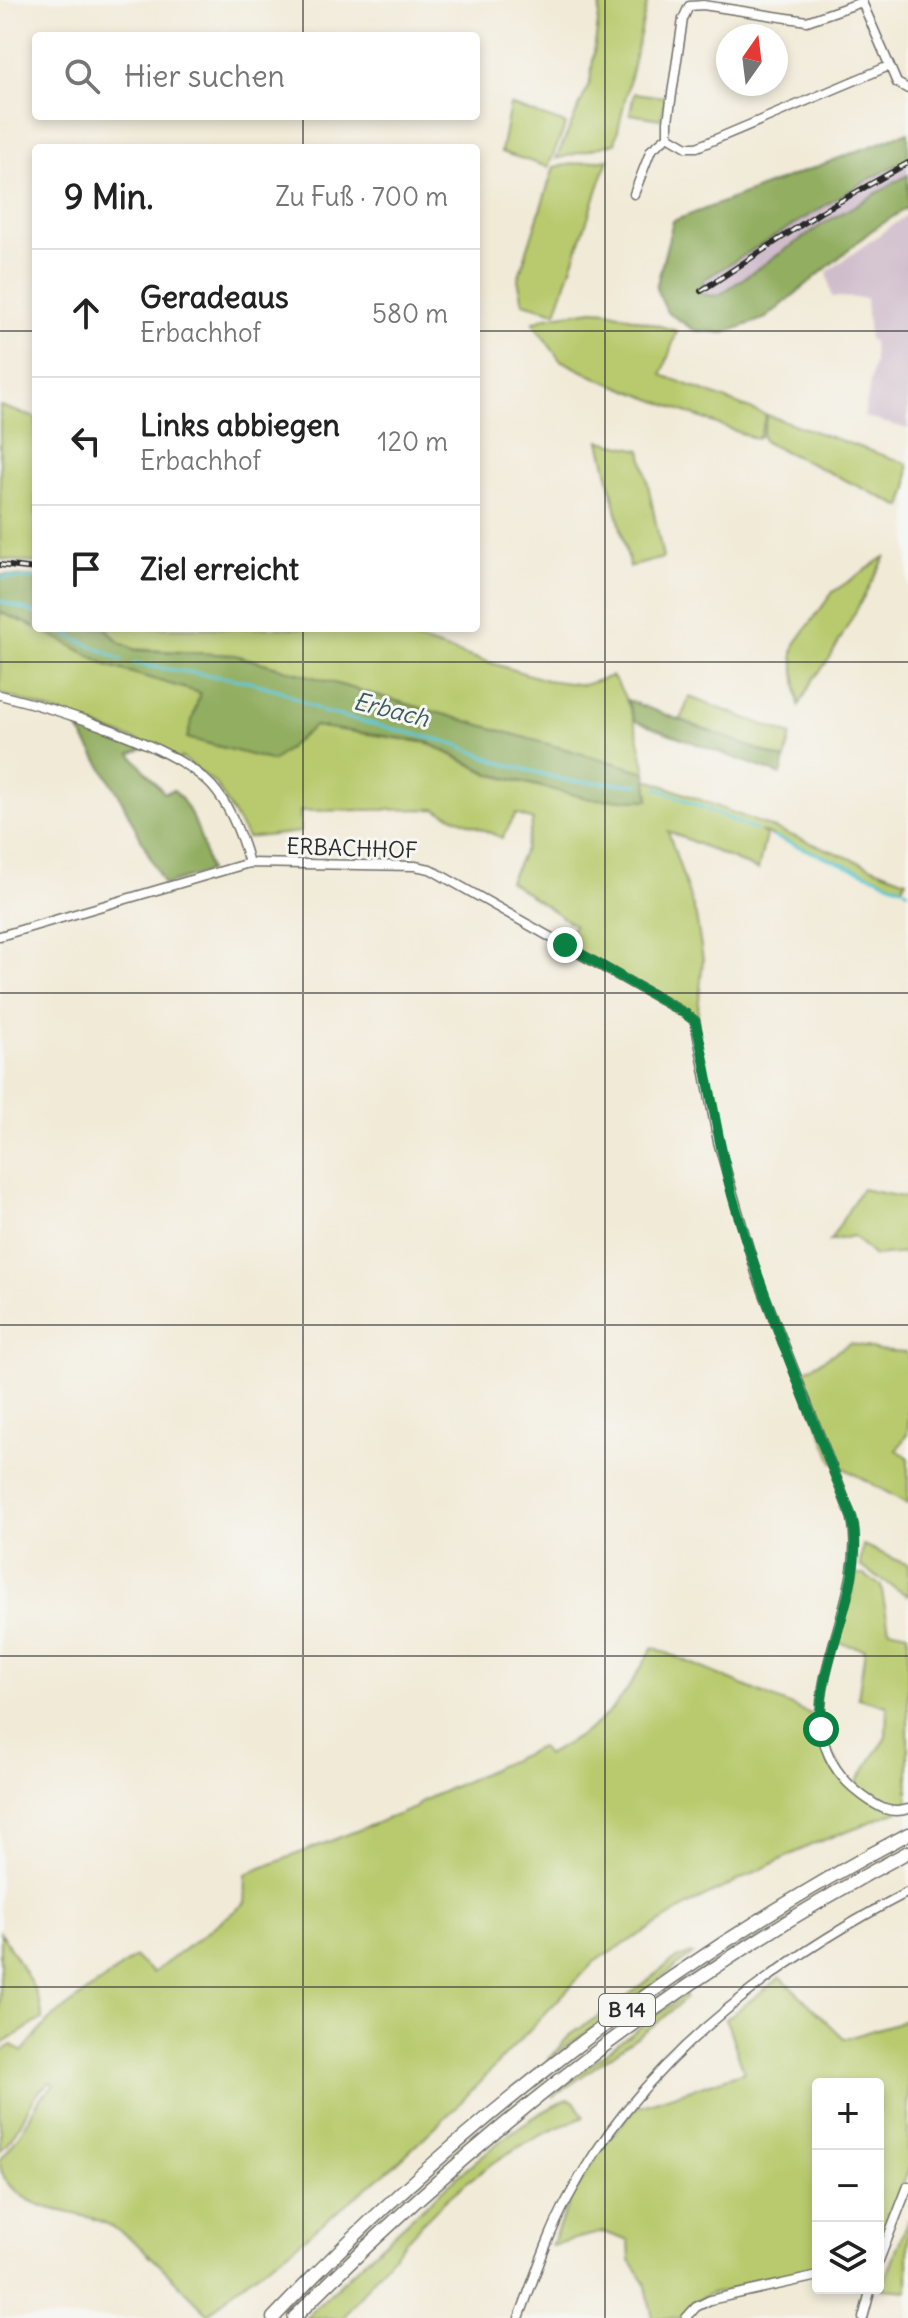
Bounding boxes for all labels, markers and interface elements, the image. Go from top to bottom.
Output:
north arrow [716,24,788,96]
search box [32,32,480,120]
icon: search [60,54,104,98]
text: Hier suchen [124,57,285,95]
text: 9 Min. [64,175,153,218]
text: Zu Fuß · 700 m [275,180,448,213]
text: Geradeaus [140,278,289,316]
icon: ahead [64,291,108,335]
text: 580 m [372,297,448,330]
text: Erbachhof [140,316,261,349]
text: Links abbiegen [140,406,340,444]
icon: left [64,419,108,463]
text: 120 m [377,425,448,458]
text: Erbachhof [140,444,261,477]
icon: arrive [64,547,108,591]
text: Ziel erreicht [140,550,299,588]
water label: Erbach [350,685,433,733]
street label: ERBACHHOF [286,832,418,864]
route end [547,927,583,963]
route start [803,1711,839,1747]
road number: B 14 [599,1994,655,2026]
map controls [812,2078,884,2294]
button: + [812,2078,884,2150]
button: − [812,2150,884,2222]
button: layers [812,2222,884,2294]

